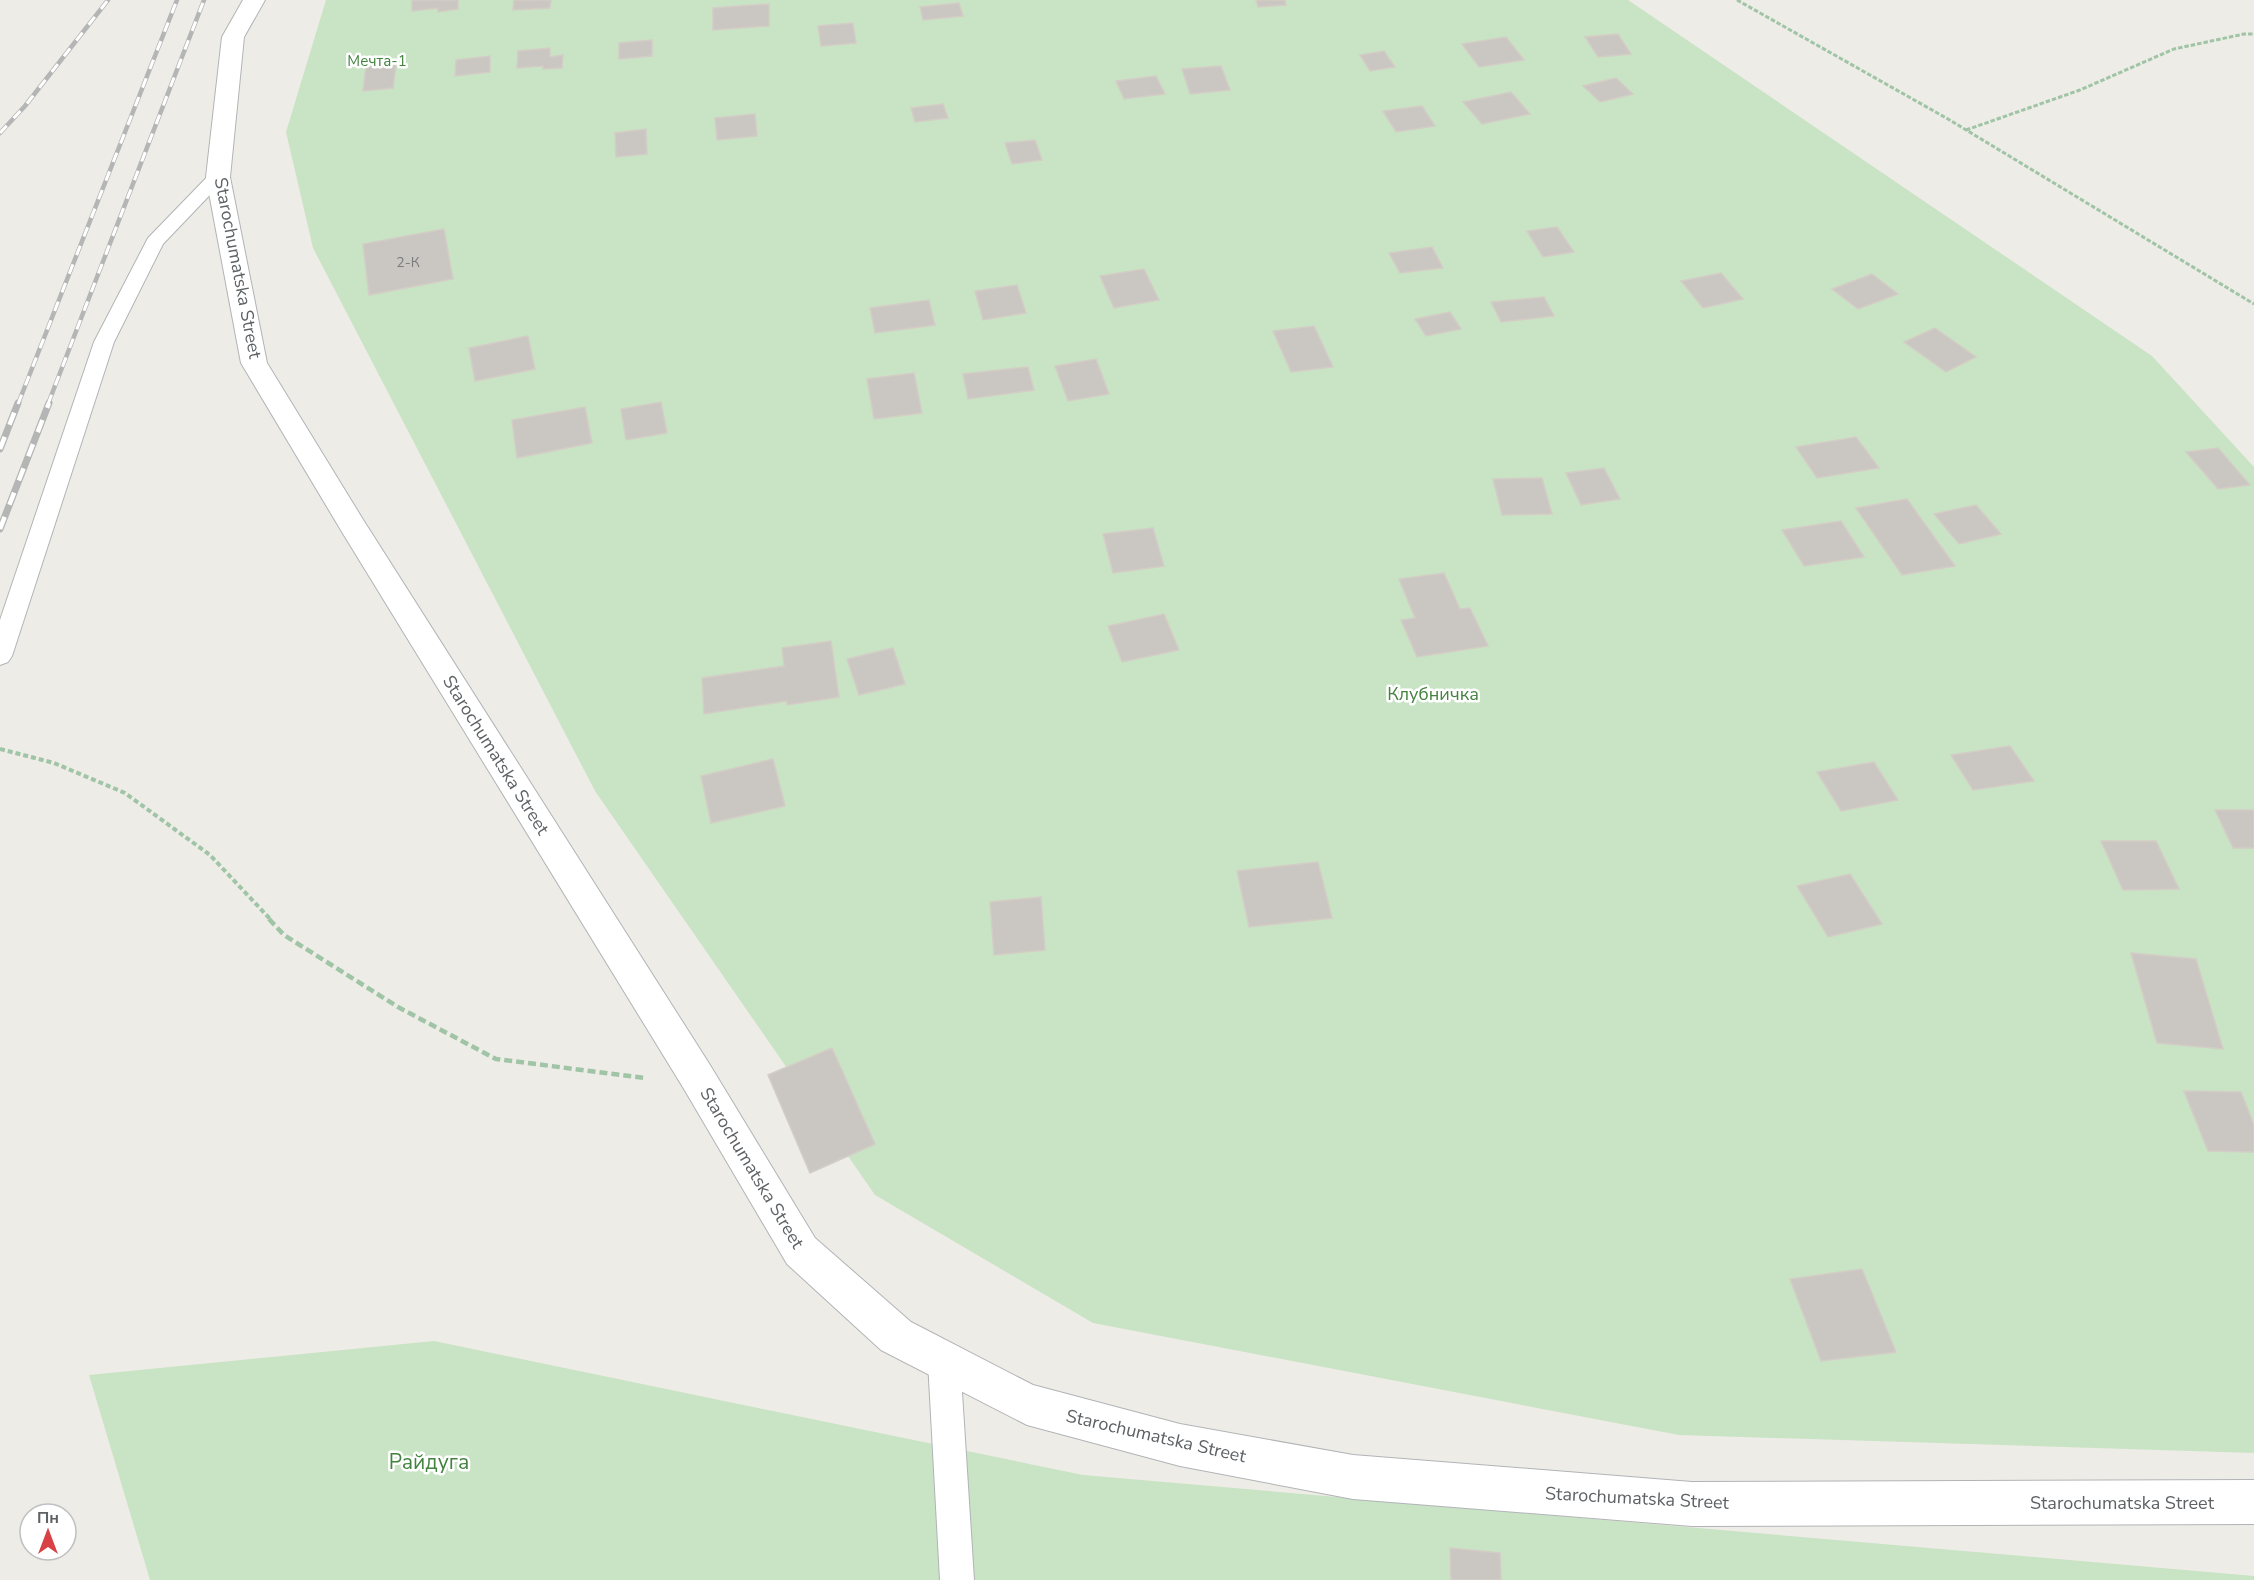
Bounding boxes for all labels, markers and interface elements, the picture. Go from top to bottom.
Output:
park label: Мечта-1 [347,51,407,71]
street label: Starochumatska Street [209,175,267,361]
house number: 2-К [396,253,420,272]
street label: Starochumatska Street [437,671,555,840]
park label: Клубничка [1387,682,1479,706]
street label: Starochumatska Street [694,1083,810,1254]
street label: Starochumatska Street [1064,1404,1249,1469]
park label: Райдуга [389,1448,469,1476]
street label: Starochumatska Street [1545,1481,1730,1515]
street label: Starochumatska Street [2030,1491,2215,1515]
north arrow [18,1502,78,1562]
text: Пн [37,1507,59,1529]

